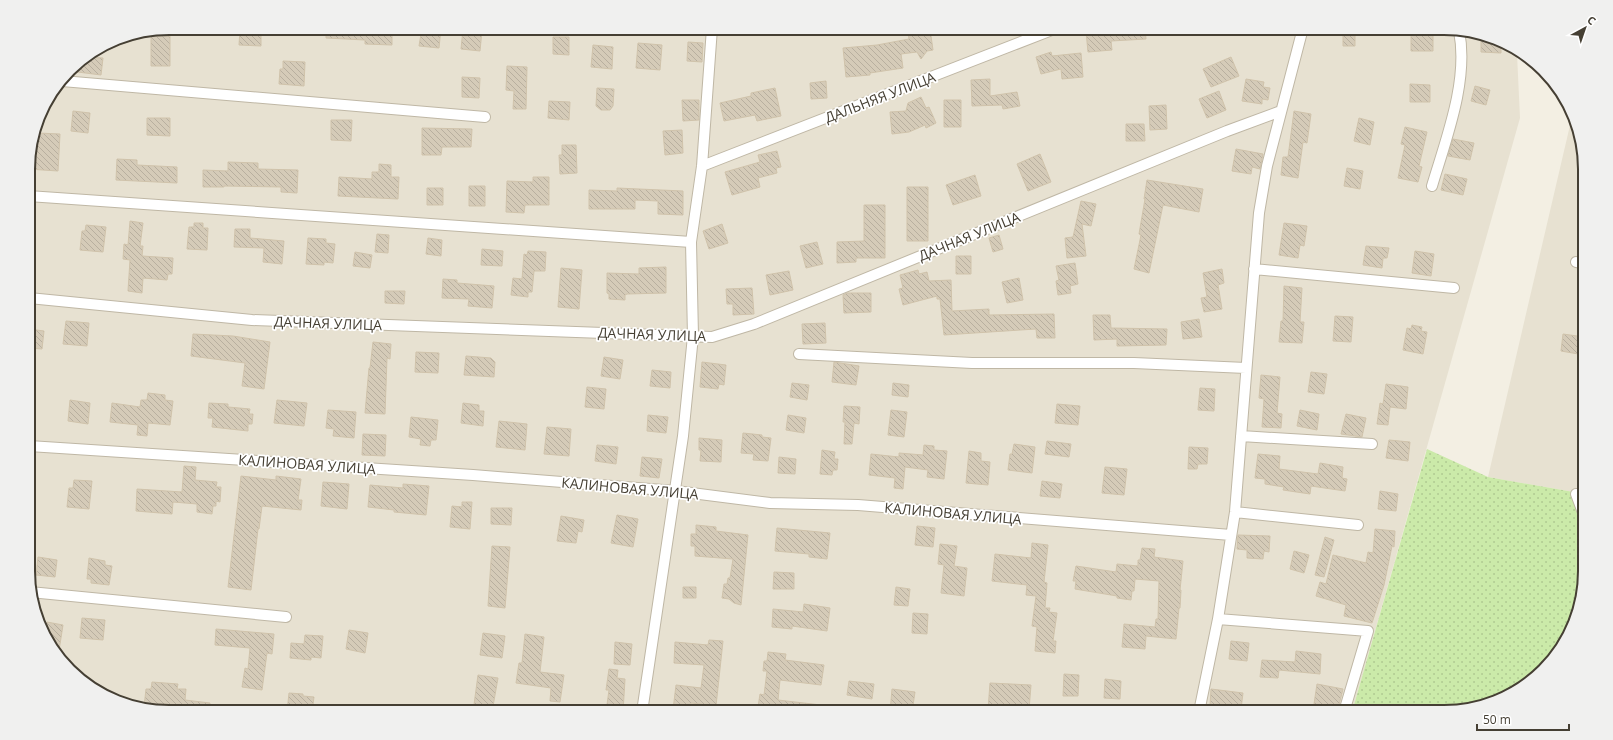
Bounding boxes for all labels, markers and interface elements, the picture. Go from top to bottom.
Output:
north arrow [1565,8,1605,48]
text: С [1584,12,1599,28]
street label: ДАЛЬНЯЯ УЛИЦА [822,67,938,127]
street label: ДАЧНАЯ УЛИЦА [915,207,1023,265]
street label: ДАЧНАЯ УЛИЦА [274,312,382,334]
street label: ДАЧНАЯ УЛИЦА [598,323,706,345]
street label: КАЛИНОВАЯ УЛИЦА [238,450,377,478]
street label: КАЛИНОВАЯ УЛИЦА [561,473,700,503]
street label: КАЛИНОВАЯ УЛИЦА [884,498,1023,528]
scale bar [1477,706,1569,732]
text: 50 m [1483,711,1511,728]

